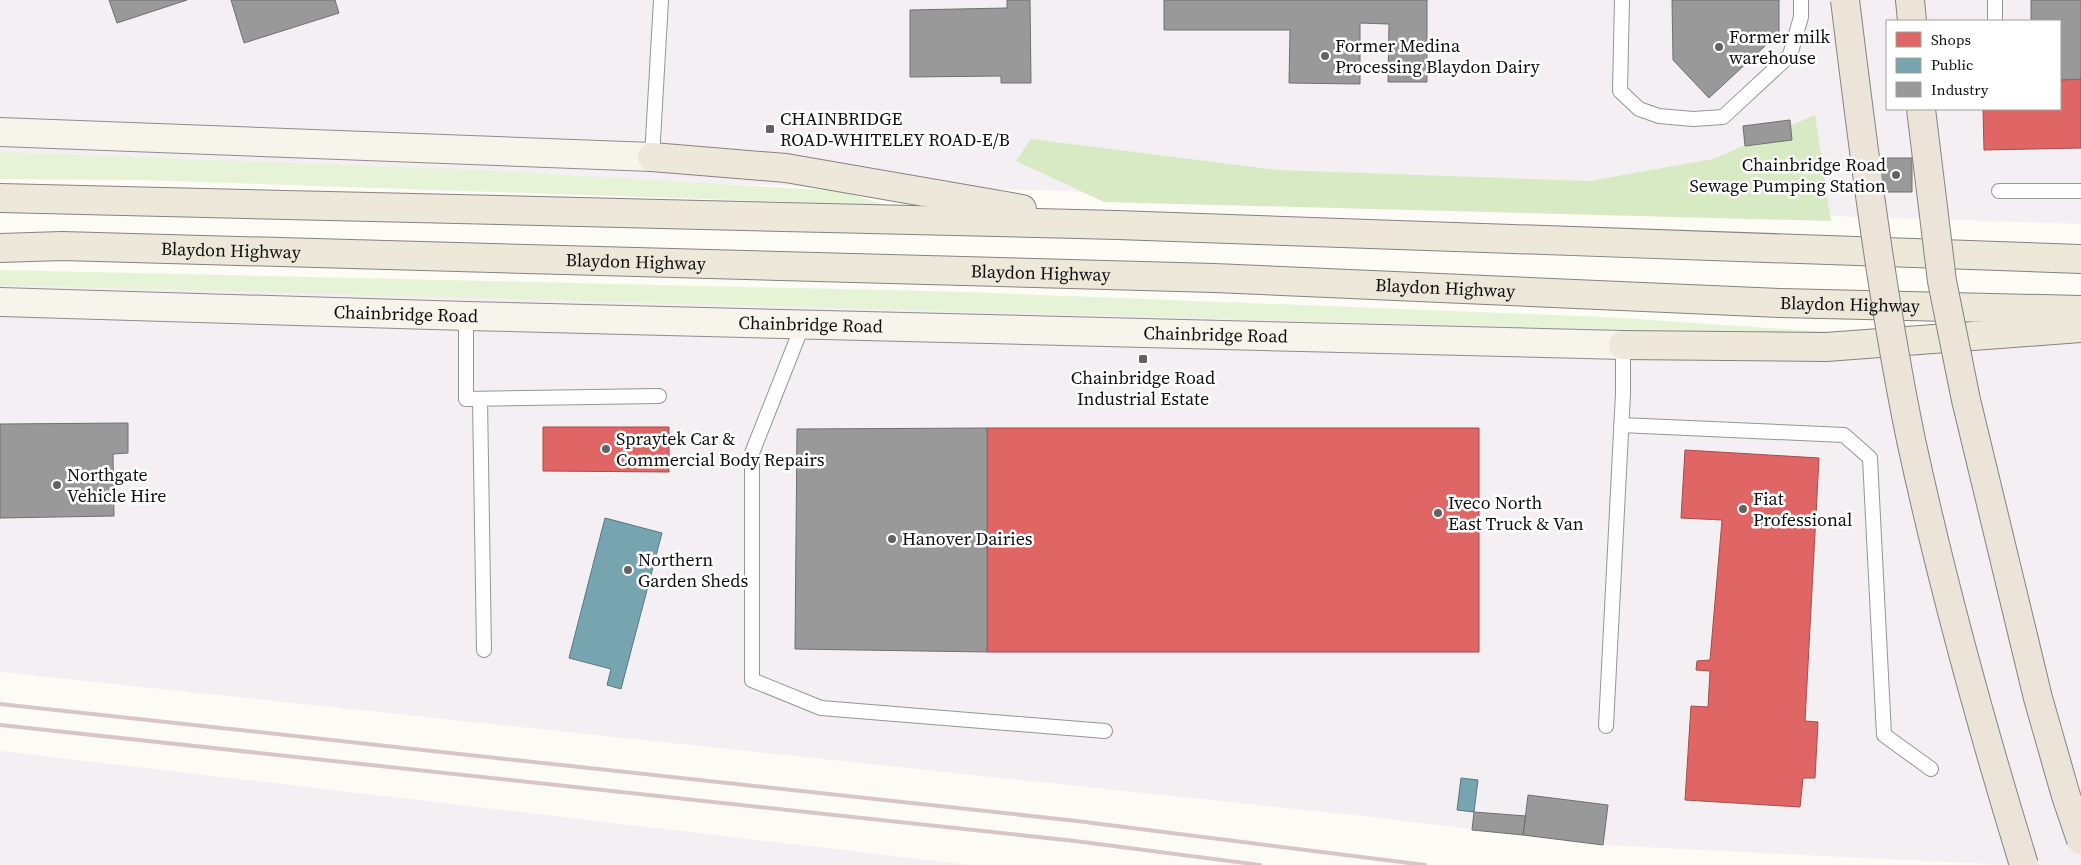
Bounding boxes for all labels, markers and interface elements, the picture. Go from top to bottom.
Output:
legend [1886,20,2061,110]
place label: Former milk warehouse [1729,24,1830,70]
text: Shops [1931,29,1971,50]
place label: Former Medina Processing Blaydon Dairy [1335,33,1541,79]
marker: Former milk warehouse [1713,41,1725,53]
marker: Former Medina Processing Blaydon Dairy [1319,50,1331,62]
text: Public [1931,54,1973,75]
text: Industry [1931,79,1989,100]
place label: CHAINBRIDGE ROAD-WHITELEY ROAD-E/B [780,106,1010,152]
marker: CHAINBRIDGE ROAD-WHITELEY ROAD-E/B [764,123,776,135]
place label: Chainbridge Road Sewage Pumping Station [1689,152,1886,198]
marker: Chainbridge Road Sewage Pumping Station [1890,169,1902,181]
street label: Blaydon Highway [161,236,302,265]
street label: Blaydon Highway [565,247,707,276]
street label: Blaydon Highway [970,258,1112,287]
street label: Blaydon Highway [1375,272,1517,303]
street label: Blaydon Highway [1780,290,1921,318]
street label: Chainbridge Road [333,299,478,328]
street label: Chainbridge Road [738,310,883,338]
street label: Chainbridge Road [1143,320,1288,349]
marker: Chainbridge Road Industrial Estate [1137,353,1149,365]
place label: Chainbridge Road Industrial Estate [1071,365,1215,411]
place label: Spraytek Car & Commercial Body Repairs [616,426,825,472]
marker: Spraytek Car & Commercial Body Repairs [600,443,612,455]
place label: Northgate Vehicle Hire [67,462,167,508]
marker: Northgate Vehicle Hire [51,479,63,491]
place label: Fiat Professional [1753,486,1852,532]
place label: Iveco North East Truck & Van [1448,490,1584,536]
marker: Fiat Professional [1737,503,1749,515]
marker: Iveco North East Truck & Van [1432,507,1444,519]
place label: Hanover Dairies [902,526,1033,551]
marker: Hanover Dairies [886,533,898,545]
place label: Northern Garden Sheds [638,547,749,593]
marker: Northern Garden Sheds [622,564,634,576]

